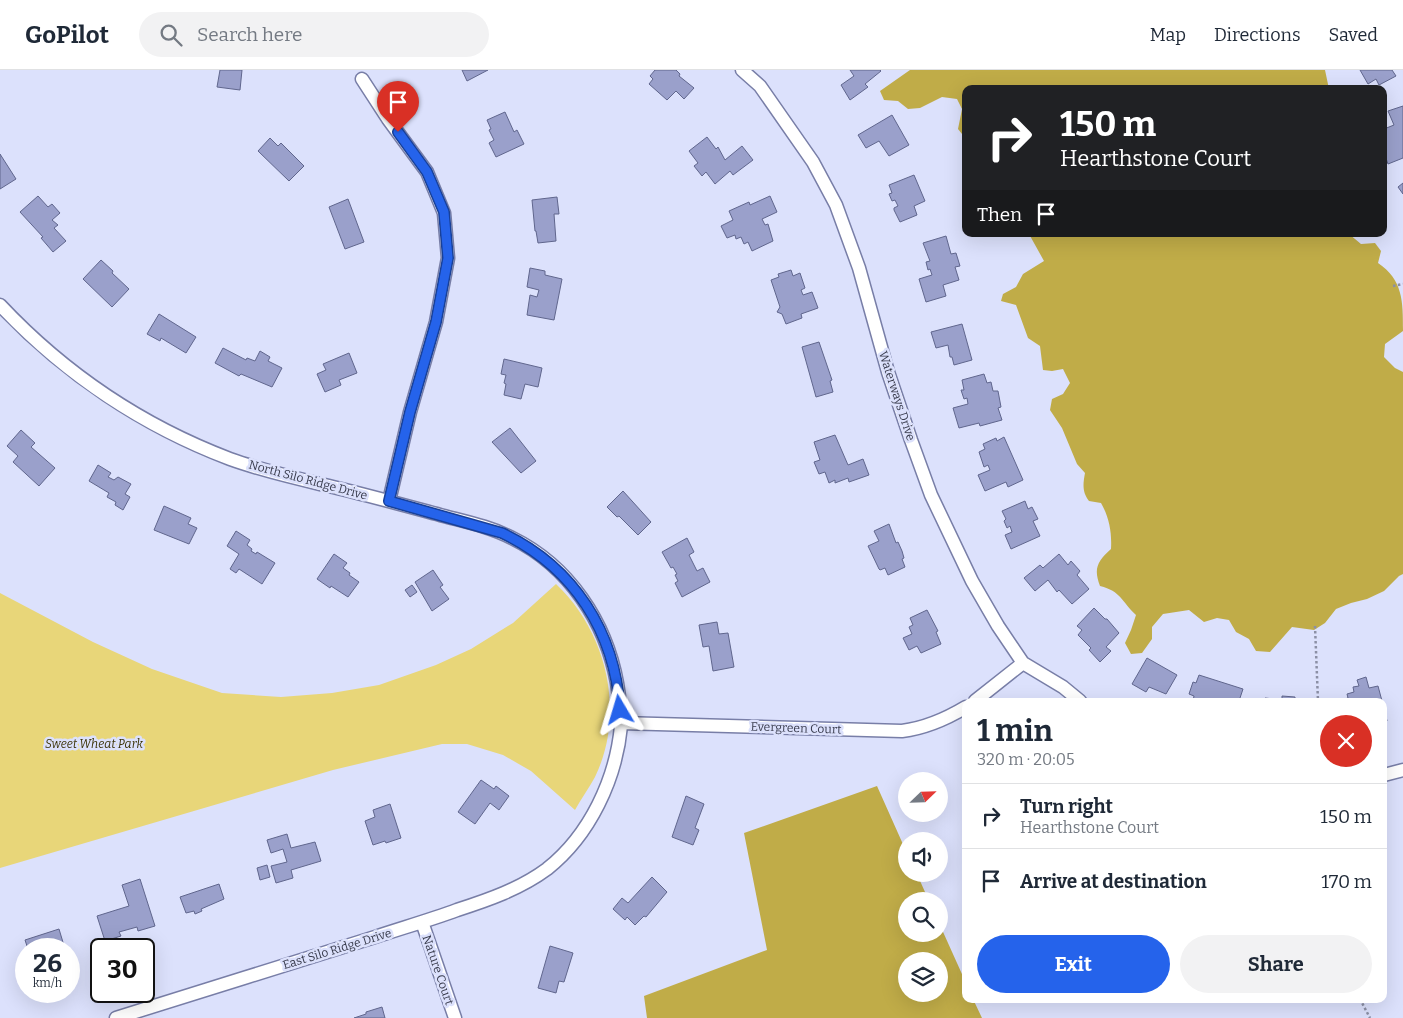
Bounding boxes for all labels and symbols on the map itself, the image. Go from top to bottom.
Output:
pin [377,81,419,132]
street label: Waterways Drive [876,349,918,443]
street label: North Silo Ridge Drive [247,457,369,503]
position arrow [593,683,645,735]
street label: Evergreen Court [750,719,842,737]
park label: Sweet Wheat Park [45,737,143,751]
north arrow [898,772,948,822]
street label: East Silo Ridge Drive [281,926,393,972]
street label: Nature Court [419,933,457,1007]
speed limit sign: 30 [90,938,155,1003]

